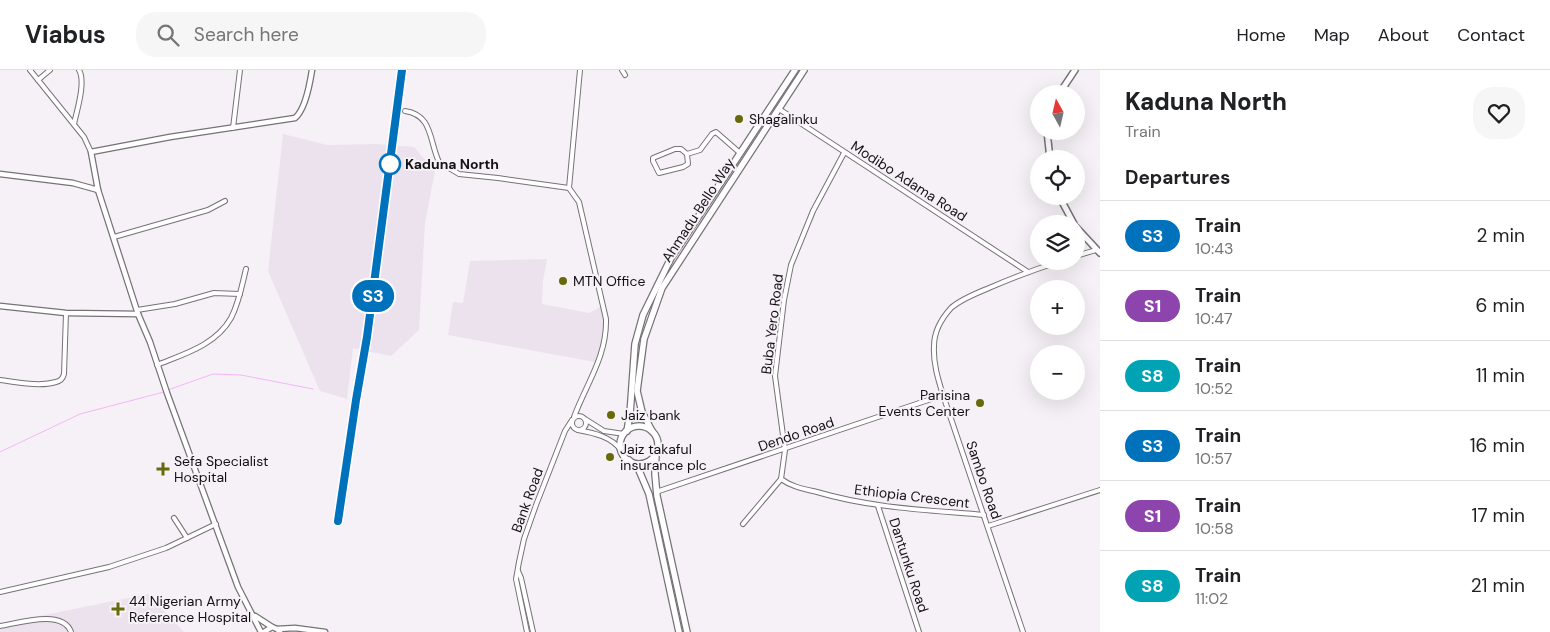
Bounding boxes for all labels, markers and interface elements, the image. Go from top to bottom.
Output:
search box [136,12,486,57]
text: Viabus [25,19,106,50]
icon: search [154,21,182,49]
text: Search here [194,22,299,47]
text: Home [1236,23,1286,47]
text: Map [1314,23,1350,47]
text: About [1378,23,1429,47]
text: Contact [1457,23,1525,47]
north arrow [1030,85,1085,140]
map controls [1030,85,1085,400]
text: Kaduna North [1125,86,1287,117]
button: heart [1473,87,1525,139]
place label: Shagalinku [749,110,818,128]
marker: Shagalinku [733,113,745,125]
text: Train [1125,121,1161,142]
street label: Modibo Adama Road [848,137,970,225]
button: locate [1030,150,1085,205]
marker: Kaduna North [379,153,401,175]
street label: Ahmadu Bello Way [658,154,739,266]
place label: Kaduna North [405,155,499,173]
text: Departures [1125,165,1230,190]
text: Train [1195,213,1241,238]
button: layers [1030,215,1085,270]
text: 2 min [1477,223,1525,248]
text: S3 [1142,224,1163,248]
text: 10:43 [1195,238,1233,259]
place label: MTN Office [573,272,646,290]
street label: Buba Yero Road [757,273,787,375]
marker: MTN Office [557,275,569,287]
line badge: S3 [350,280,396,312]
button: + [1030,280,1085,335]
text: Train [1195,283,1241,308]
text: S3 [362,284,384,308]
text: 6 min [1476,293,1525,318]
text: S1 [1144,294,1161,318]
text: 10:47 [1195,308,1232,329]
button: − [1030,345,1085,400]
text: Train [1195,353,1241,378]
text: 11 min [1476,363,1525,388]
text: S8 [1141,364,1164,388]
text: 10:52 [1195,378,1233,399]
place label: Parisina Events Center [878,386,970,420]
marker: Parisina Events Center [974,397,986,409]
place label: Jaiz bank [621,406,681,424]
marker: Jaiz bank [605,409,617,421]
street label: Dendo Road [756,413,836,455]
text: Train [1195,423,1241,448]
text: 16 min [1470,433,1525,458]
text: S3 [1142,434,1163,458]
street label: Sambo Road [962,438,1006,522]
place label: Jaiz takaful insurance plc [620,440,707,474]
text: 10:57 [1195,448,1232,469]
marker: Jaiz takaful insurance plc [604,451,616,463]
place label: Sefa Specialist Hospital [174,452,268,486]
marker: Sefa Specialist Hospital [156,462,170,476]
street label: Bank Road [507,465,547,535]
street label: Ethiopia Crescent [853,480,971,512]
text: Train [1195,493,1241,518]
text: 17 min [1471,503,1525,528]
text: S1 [1144,504,1161,528]
street label: Dantunku Road [885,516,933,614]
text: 10:58 [1195,518,1234,539]
text: Train [1195,563,1241,588]
text: 21 min [1471,573,1525,598]
text: S8 [1141,574,1164,598]
text: 11:02 [1195,588,1228,609]
place label: 44 Nigerian Army Reference Hospital [129,592,251,626]
marker: 44 Nigerian Army Reference Hospital [111,602,125,616]

